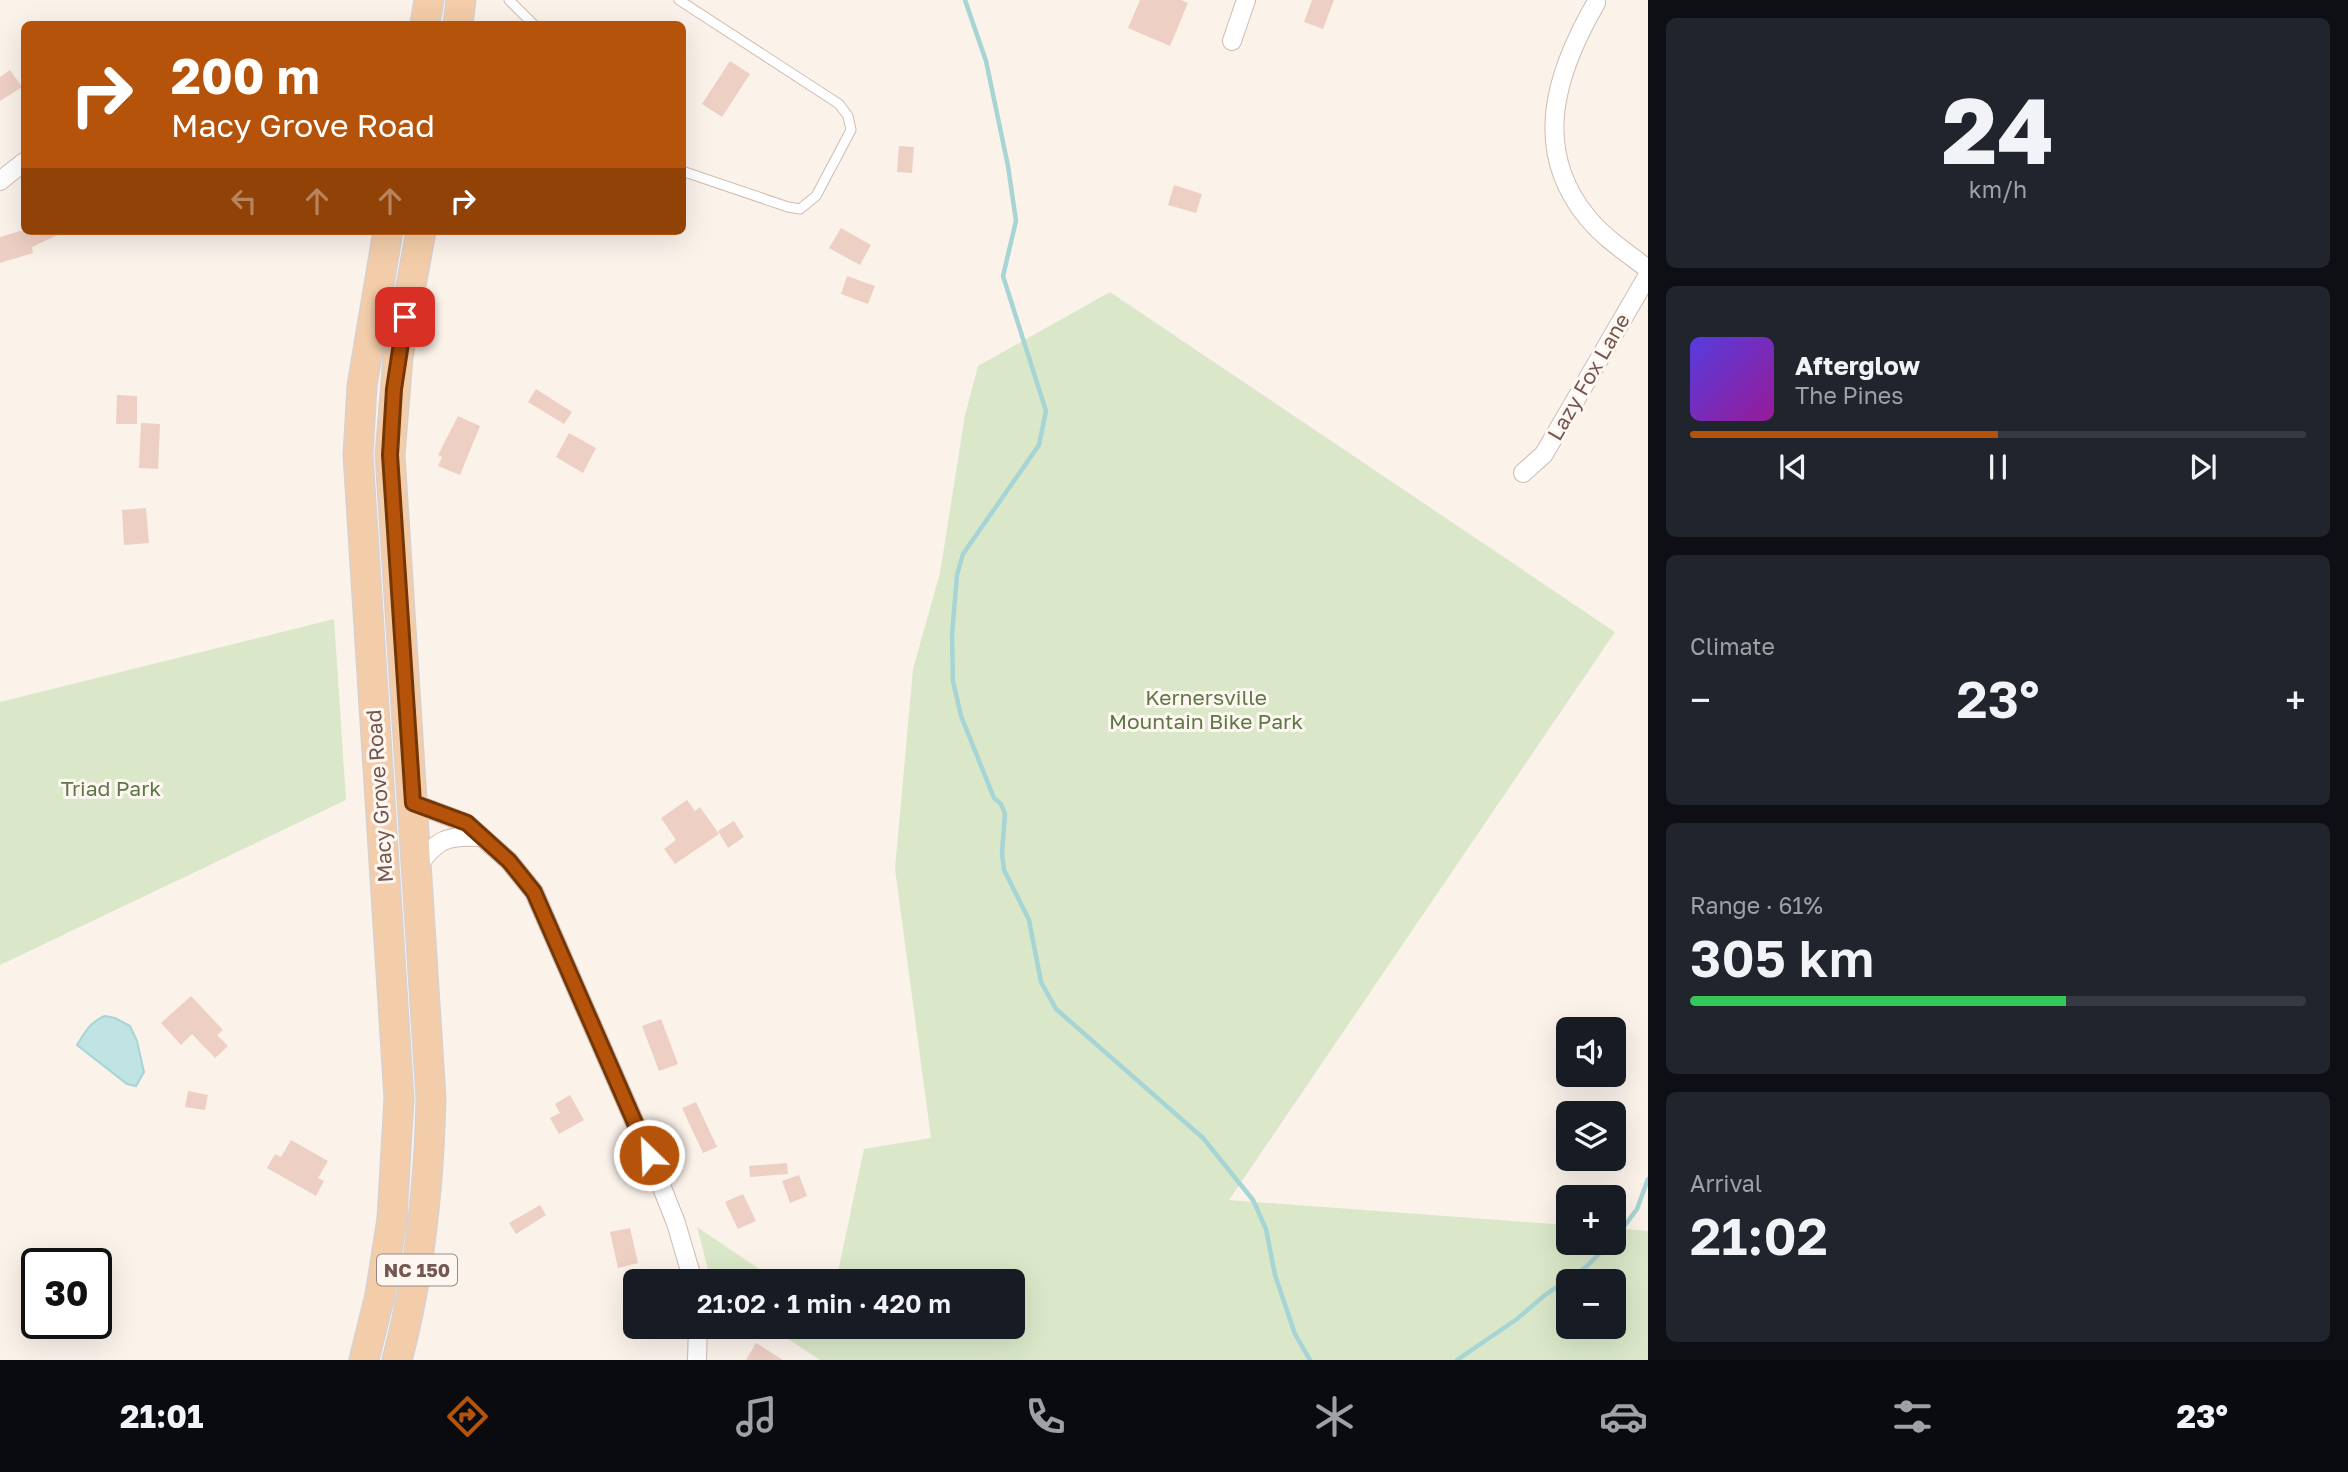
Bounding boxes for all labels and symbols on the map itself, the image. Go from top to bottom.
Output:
pin [375,287,435,347]
street label: Lazy Fox Lane [1541,308,1635,445]
park label: Kernersville Mountain Bike Park [1109,684,1303,734]
street label: Macy Grove Road [360,709,398,883]
park label: Triad Park [61,775,161,801]
position arrow [612,1118,686,1192]
speed limit sign: 30 [21,1248,112,1339]
road number: NC 150 [377,1254,457,1286]

